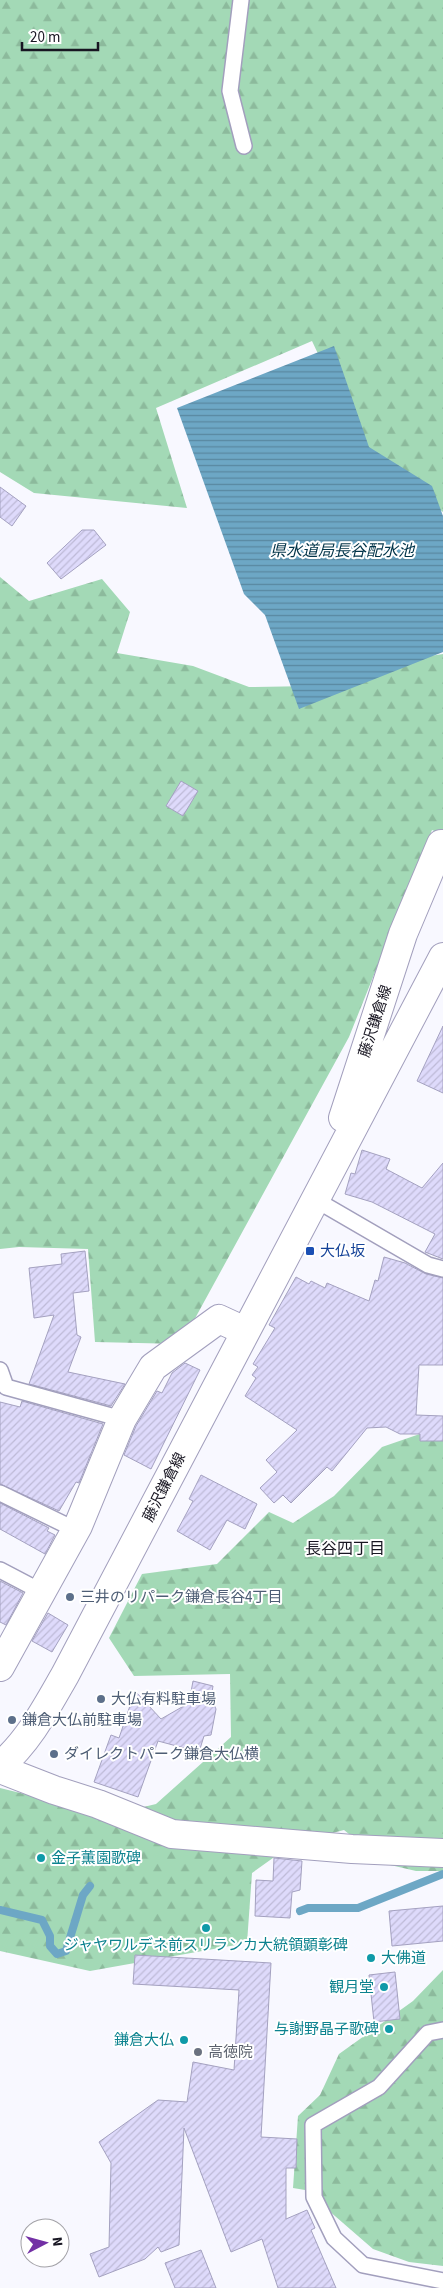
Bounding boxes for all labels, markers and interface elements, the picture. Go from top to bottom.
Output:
scale bar [22,20,99,52]
text: 20 m [30,27,60,48]
water label: 県水道局長谷配水池 [270,540,416,562]
street label: 藤沢鎌倉線 [354,982,397,1060]
place label: 大仏坂 [320,1241,365,1262]
marker: 大仏坂 [304,1245,316,1257]
street label: 藤沢鎌倉線 [138,1449,191,1525]
district label: 長谷四丁目 [305,1538,385,1560]
place label: 三井のリパーク鎌倉長谷4丁目 [80,1587,282,1608]
marker: 三井のリパーク鎌倉長谷4丁目 [64,1591,76,1603]
place label: 大仏有料駐車場 [111,1689,216,1710]
marker: 大仏有料駐車場 [95,1693,107,1705]
place label: 鎌倉大仏前駐車場 [22,1710,142,1731]
marker: 鎌倉大仏前駐車場 [6,1714,18,1726]
place label: ダイレクトパーク鎌倉大仏横 [64,1744,259,1765]
marker: ダイレクトパーク鎌倉大仏横 [48,1748,60,1760]
place label: 金子薫園歌碑 [51,1848,141,1869]
marker: 金子薫園歌碑 [35,1852,47,1864]
marker: ジャヤワルデネ前スリランカ大統領顕彰碑 [200,1922,212,1934]
place label: ジャヤワルデネ前スリランカ大統領顕彰碑 [64,1935,348,1956]
place label: 大佛道 [381,1948,426,1969]
marker: 大佛道 [365,1952,377,1964]
place label: 観月堂 [329,1977,374,1998]
marker: 観月堂 [378,1981,390,1993]
place label: 与謝野晶子歌碑 [274,2019,379,2040]
marker: 与謝野晶子歌碑 [383,2023,395,2035]
place label: 鎌倉大仏 [114,2030,174,2051]
marker: 鎌倉大仏 [178,2034,190,2046]
place label: 高徳院 [208,2042,253,2063]
marker: 高徳院 [192,2046,204,2058]
north arrow [20,2218,70,2268]
text: N [47,2236,67,2247]

